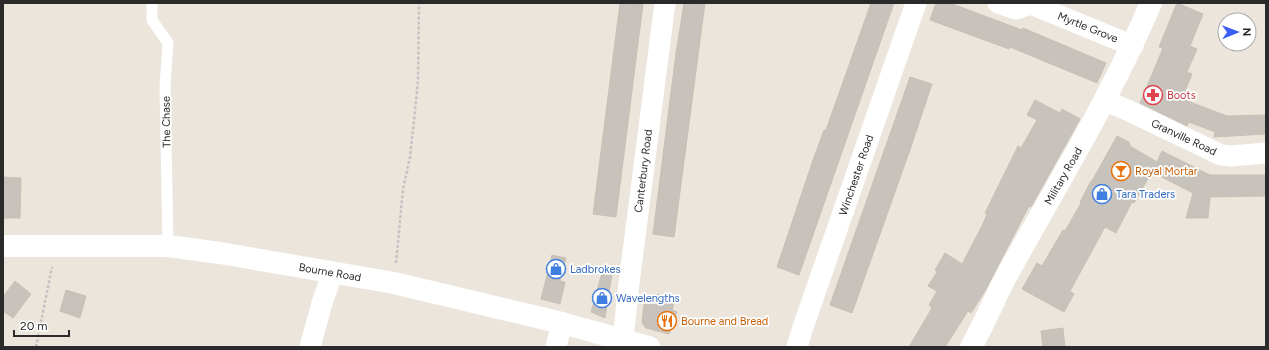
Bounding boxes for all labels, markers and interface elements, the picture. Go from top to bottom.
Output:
street label: Myrtle Grove [1056,9,1120,45]
north arrow [1217,12,1257,52]
text: N [1240,27,1253,36]
pharmacy icon: Boots [1142,84,1164,106]
place label: Boots [1167,89,1196,102]
street label: The Chase [160,96,173,148]
street label: Granville Road [1149,117,1219,158]
street label: Canterbury Road [632,129,655,213]
street label: Winchester Road [837,133,876,217]
street label: Military Road [1042,145,1085,207]
bar icon: Royal Mortar [1110,160,1132,182]
place label: Royal Mortar [1135,165,1198,178]
shop icon: Tara Traders [1091,183,1113,205]
place label: Tara Traders [1116,188,1175,201]
shop icon: Ladbrokes [545,258,567,280]
street label: Bourne Road [298,261,362,284]
place label: Ladbrokes [570,263,621,276]
shop icon: Wavelengths [591,287,613,309]
place label: Wavelengths [616,292,680,305]
restaurant icon: Bourne and Bread [656,310,678,332]
scale bar [14,312,69,338]
place label: Bourne and Bread [681,315,768,328]
text: 20 m [20,319,48,333]

